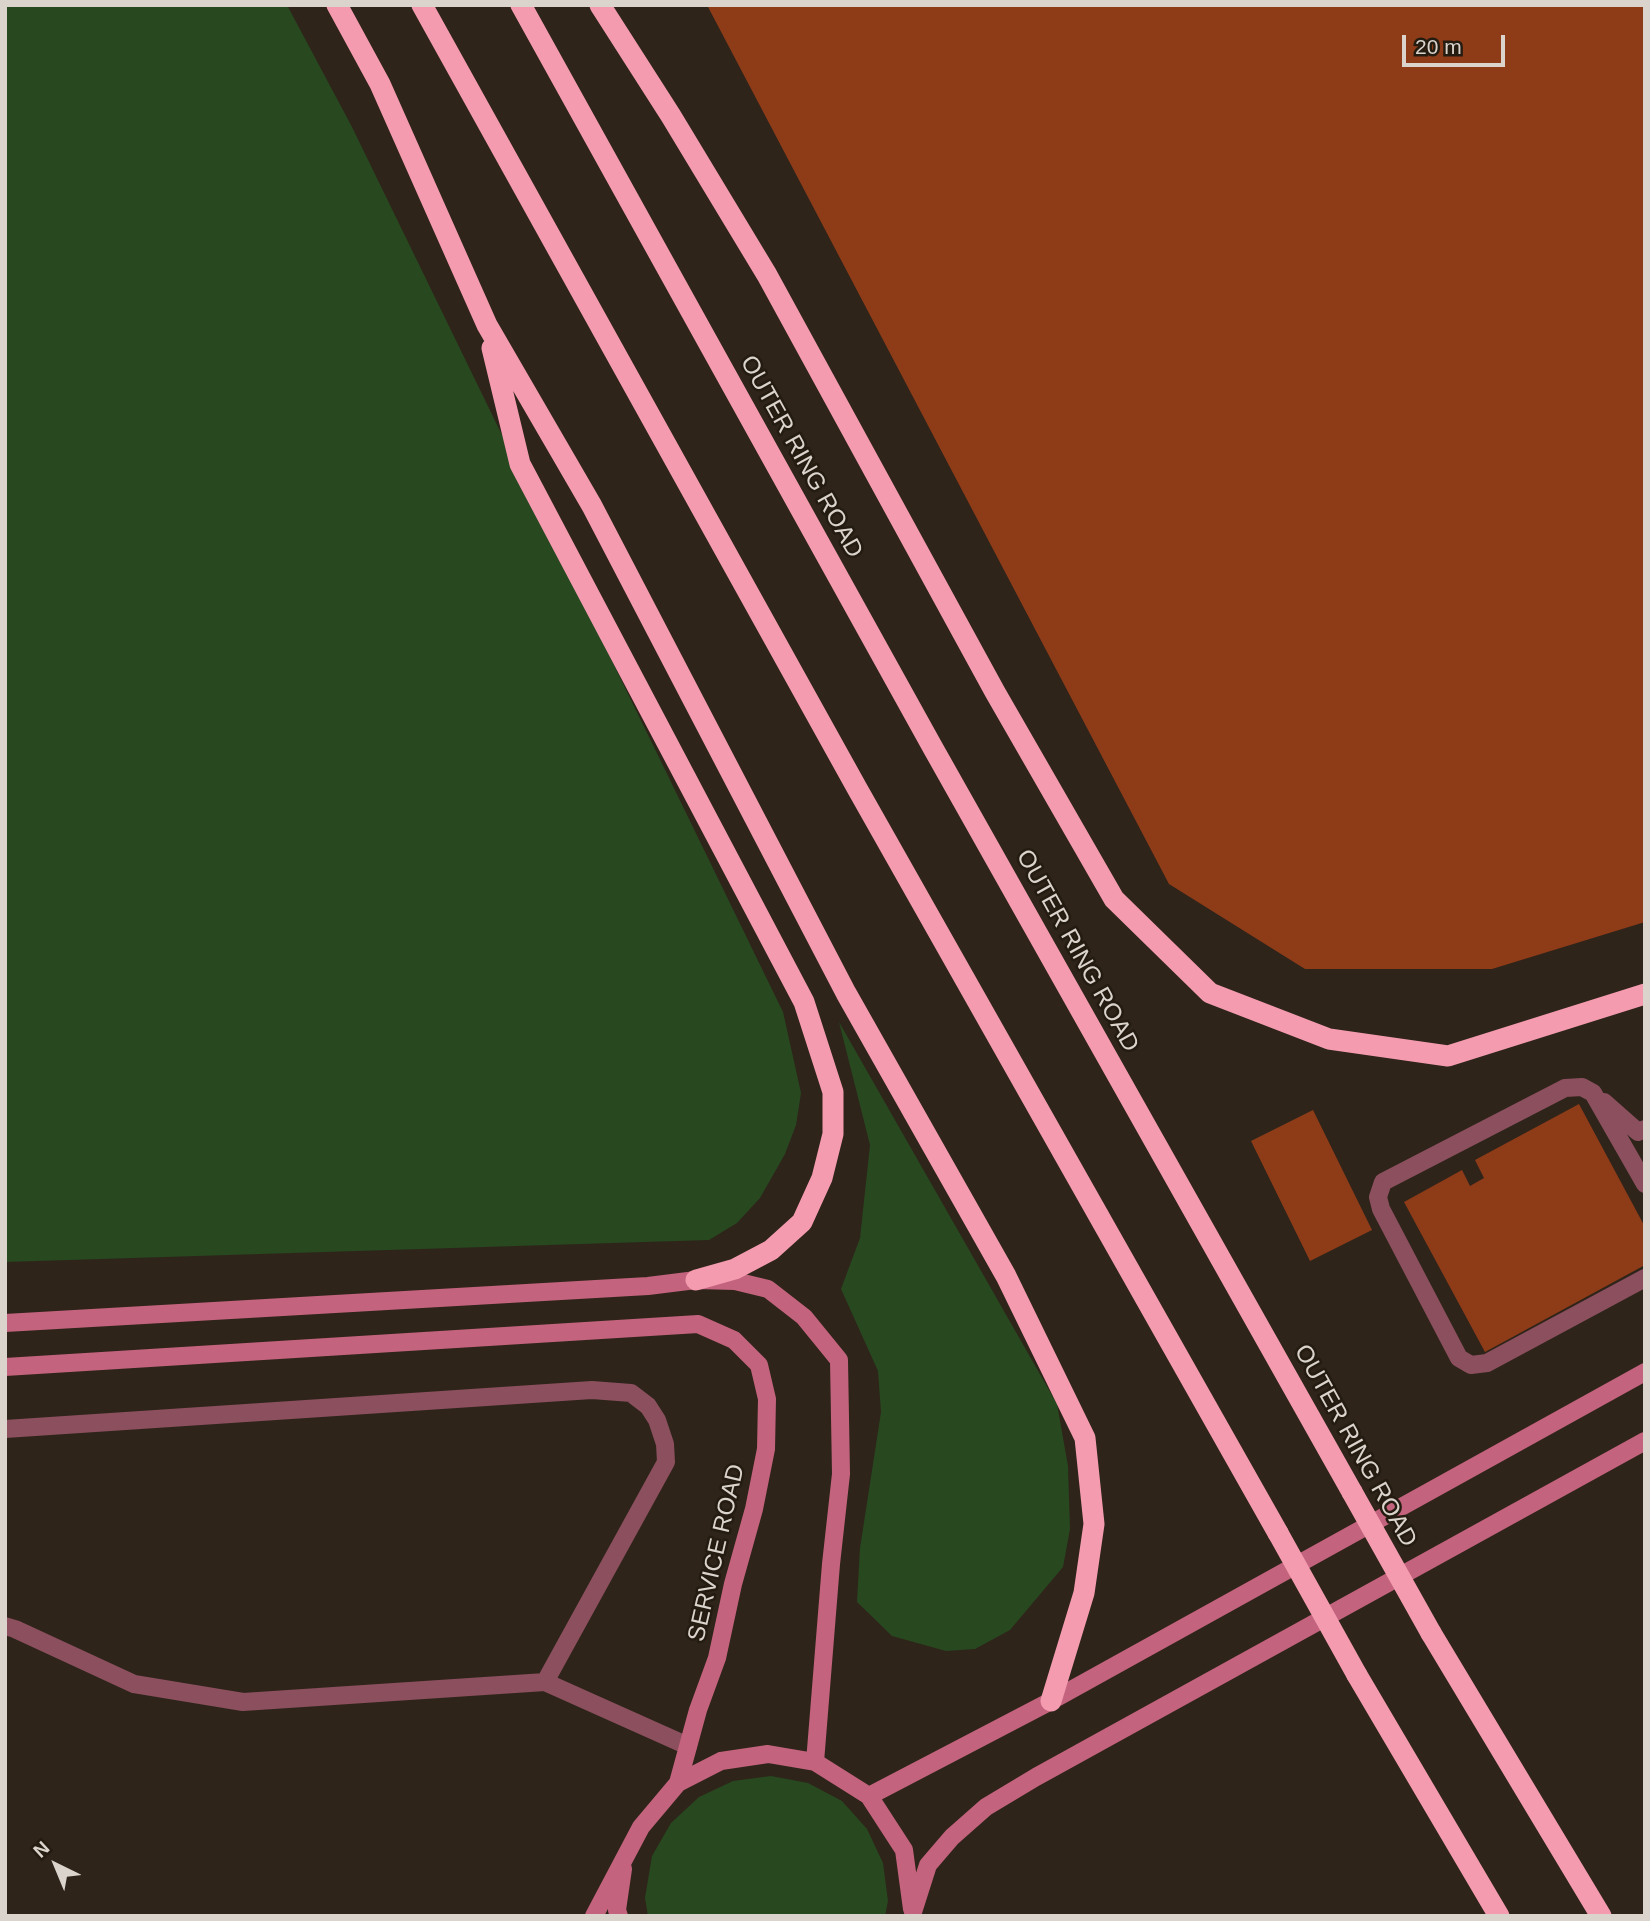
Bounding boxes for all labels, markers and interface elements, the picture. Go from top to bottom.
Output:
scale bar [1405,21,1508,65]
text: 20 m [1415,35,1462,58]
street label: OUTER RING ROAD [733,351,869,563]
street label: OUTER RING ROAD [1009,845,1145,1057]
street label: OUTER RING ROAD [1287,1340,1423,1552]
street label: SERVICE ROAD [683,1462,751,1644]
north arrow [21,1830,91,1900]
text: N [29,1837,54,1862]

